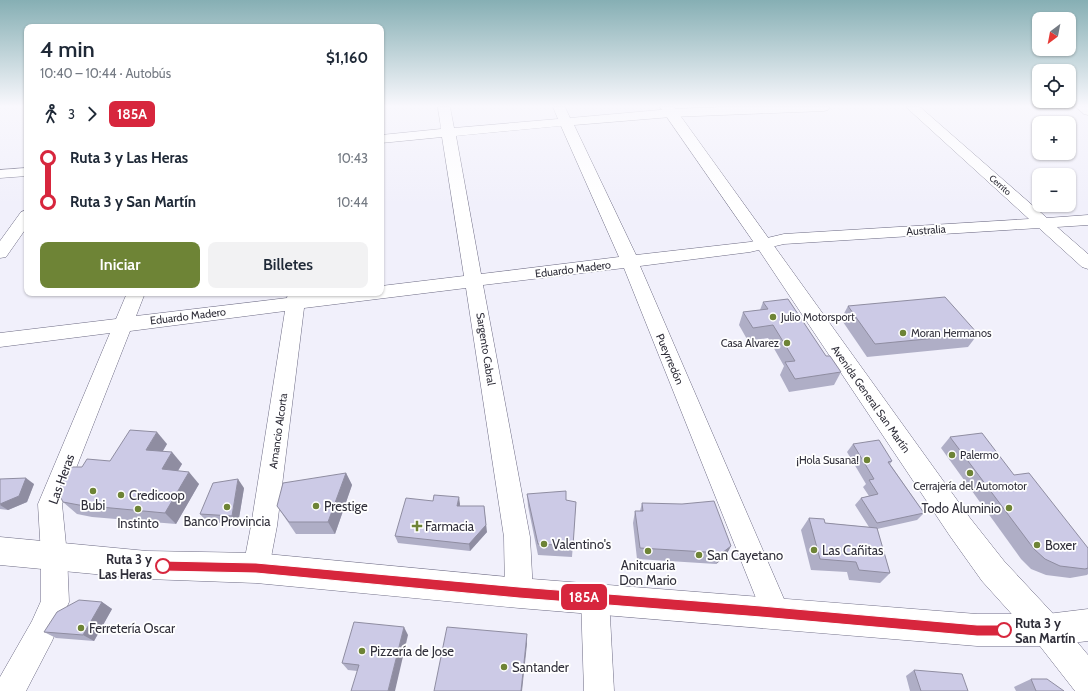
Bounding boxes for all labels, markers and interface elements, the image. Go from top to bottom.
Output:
north arrow [1032,12,1076,56]
map controls [1032,12,1076,212]
text: 4 min [40,36,95,63]
text: $1,160 [326,49,368,67]
button: locate [1032,64,1076,108]
text: 10:40 – 10:44 · Autobús [40,65,171,81]
icon: walk [40,103,62,125]
icon: forward [81,103,103,125]
text: 185A [117,105,147,123]
text: 3 [68,106,75,122]
button: + [1032,116,1076,160]
text: Ruta 3 y Las Heras [70,149,188,167]
text: 10:43 [337,150,368,166]
button: − [1032,168,1076,212]
street label: Cerrito [987,172,1014,197]
text: Ruta 3 y San Martín [70,193,196,211]
text: 10:44 [337,194,368,210]
street label: Australia [906,222,947,238]
button: Iniciar [40,242,200,288]
button: Billetes [208,242,368,288]
street label: Eduardo Madero [534,257,612,281]
street label: Eduardo Madero [149,304,227,328]
place label: Julio Motorsport [780,310,855,324]
street label: Sargento Cabral [473,311,499,387]
marker: Julio Motorsport [768,312,778,322]
place label: Moran Hermanos [911,326,992,340]
marker: Moran Hermanos [898,328,908,338]
street label: Pueyrredón [653,331,687,387]
place label: Casa Alvarez [721,336,779,350]
marker: Casa Alvarez [782,338,792,348]
street label: Avenida General San Martín [828,342,914,456]
street label: Amancio Alcorta [266,391,290,470]
place label: Palermo [960,448,999,462]
marker: Palermo [947,450,957,460]
street label: Las Heras [45,451,78,506]
place label: ¡Hola Susana! [796,453,859,467]
marker: ¡Hola Susana! [862,455,872,465]
marker: Cerrajería del Automotor [965,468,975,478]
place label: Cerrajería del Automotor [913,479,1027,493]
marker: Bubi [88,486,98,496]
place label: Credicoop [129,487,185,503]
marker: Credicoop [116,490,126,500]
place label: Bubi [81,497,105,513]
place label: Prestige [324,498,368,514]
place label: Todo Aluminio [922,500,1001,516]
marker: Prestige [311,501,321,511]
marker: Banco Provincia [222,502,232,512]
marker: Todo Aluminio [1004,503,1014,513]
marker: Instinto [133,504,143,514]
place label: Banco Provincia [184,513,271,529]
place label: Instinto [117,515,159,531]
place label: Farmacia [425,518,475,534]
marker: Farmacia [412,521,422,531]
place label: Valentino's [552,536,612,552]
place label: Boxer [1045,537,1077,553]
marker: Valentino's [539,539,549,549]
marker: Boxer [1032,540,1042,550]
place label: Las Cañitas [822,542,884,558]
marker: Las Cañitas [809,545,819,555]
marker: Anitcuaria Don Mario [643,546,653,556]
place label: San Cayetano [707,547,783,563]
marker: San Cayetano [694,550,704,560]
place label: Ruta 3 y Las Heras [98,551,152,582]
place label: Anitcuaria Don Mario [619,557,677,588]
marker: Ruta 3 y Las Heras [155,558,171,574]
line badge: 185A [556,584,612,610]
text: 185A [569,588,599,606]
place label: Ruta 3 y San Martín [1015,615,1075,646]
place label: Ferretería Oscar [89,620,176,636]
marker: Ruta 3 y San Martín [996,622,1012,638]
marker: Ferretería Oscar [76,623,86,633]
place label: Pizzería de Jose [370,643,454,659]
marker: Pizzería de Jose [357,646,367,656]
place label: Santander [512,659,570,675]
marker: Santander [499,662,509,672]

